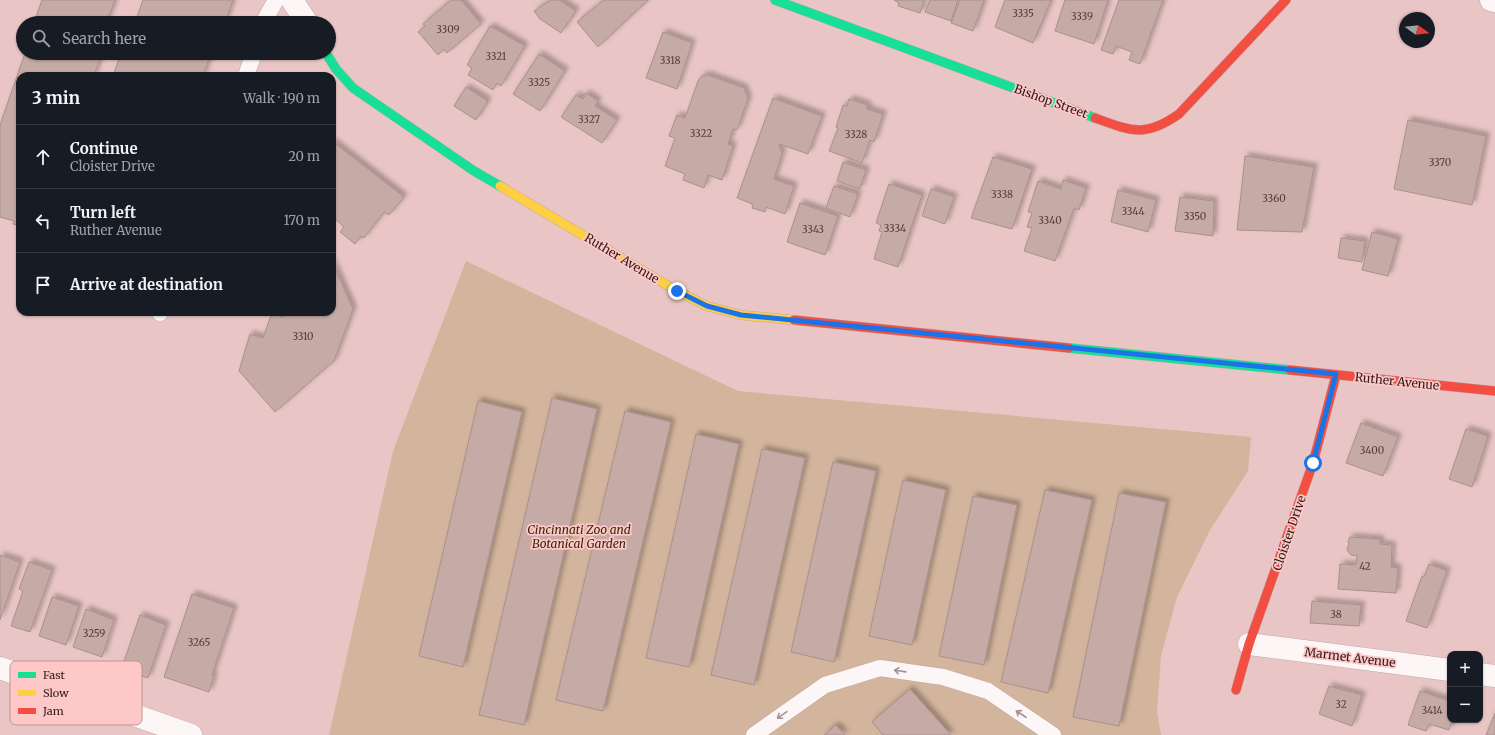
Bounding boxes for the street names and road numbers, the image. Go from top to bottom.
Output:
street label: Bishop Street [1012,81,1090,121]
street label: Ruther Avenue [582,230,662,286]
street label: Ruther Avenue [1354,369,1440,393]
street label: Cloister Drive [1269,494,1309,572]
street label: Marmet Avenue [1304,644,1396,670]

